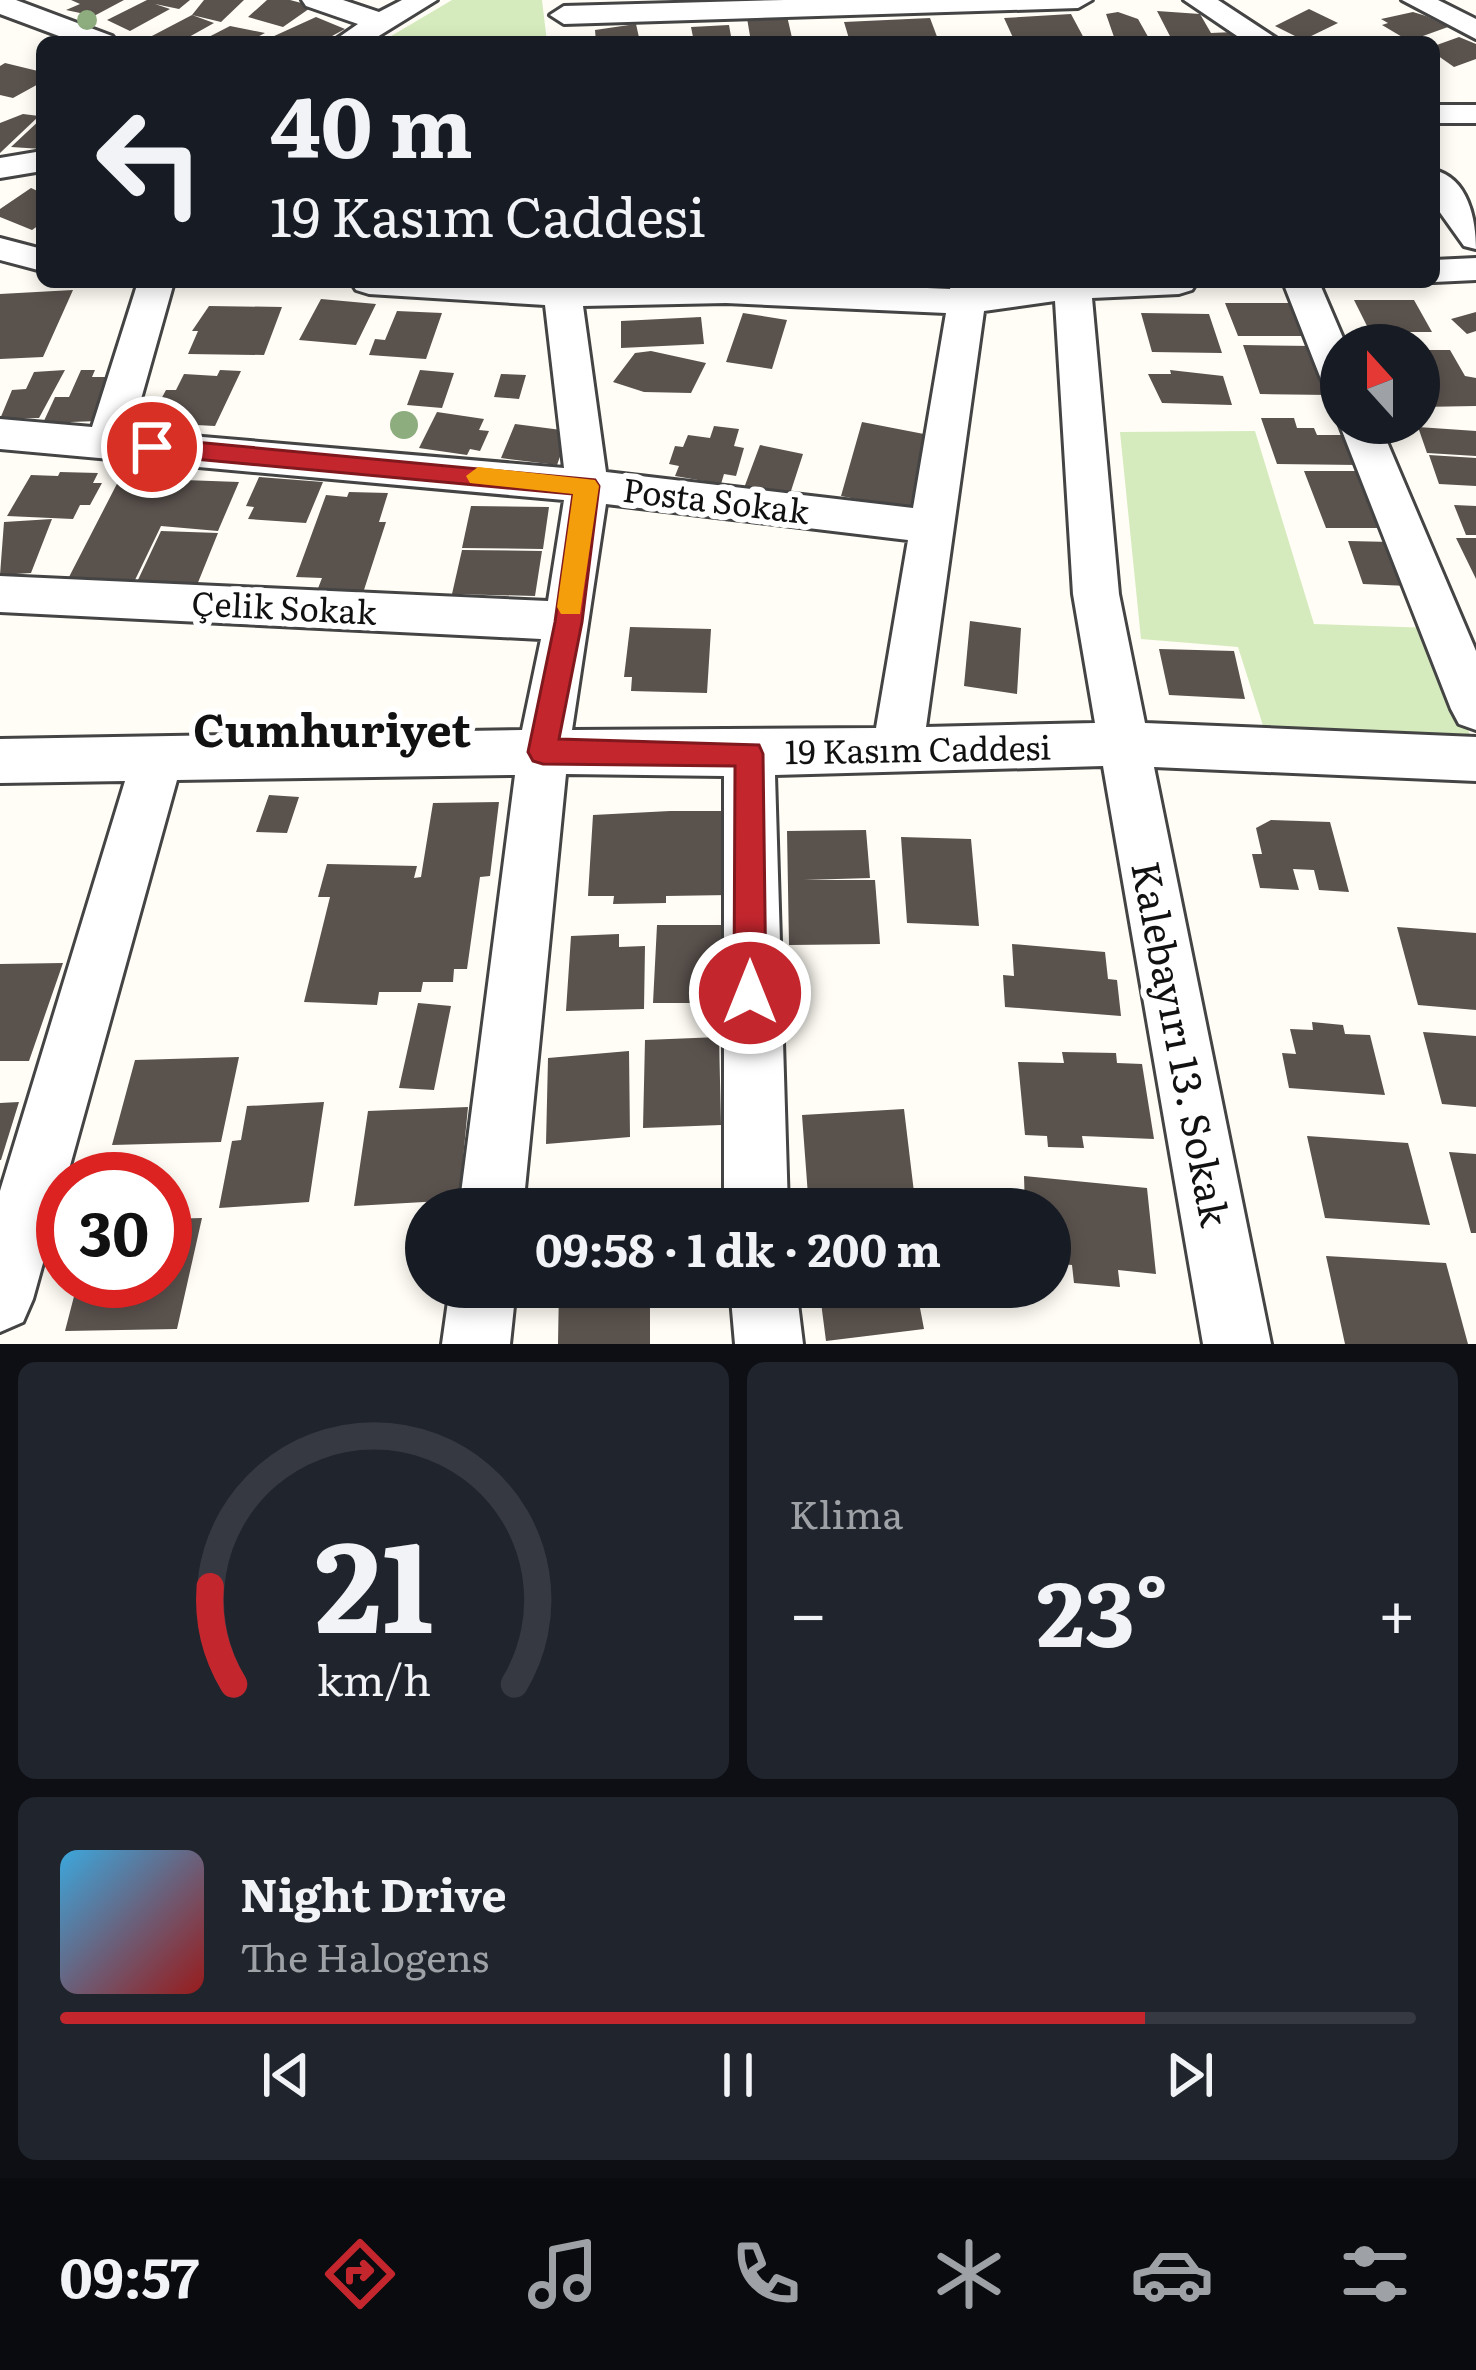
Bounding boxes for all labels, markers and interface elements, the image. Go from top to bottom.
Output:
text: 40 m [270,59,473,184]
icon: left [72,84,228,240]
text: 19 Kasım Caddesi [270,173,706,254]
north arrow [1320,324,1440,444]
map controls [1320,324,1440,444]
pin [101,396,203,498]
icon: arrive [119,414,185,480]
street label: Posta Sokak [620,463,813,534]
street label: Çelik Sokak [190,576,379,635]
district label: Cumhuriyet [193,694,471,761]
street label: 19 Kasım Caddesi [784,721,1051,774]
street label: Kalebayırı 13. Sokak [1119,856,1247,1232]
position arrow [687,930,813,1056]
speed limit sign: 30 [36,1152,192,1308]
text: 09:58 · 1 dk · 200 m [535,1214,941,1281]
text: Klima [789,1483,903,1541]
text: 21 [314,1486,433,1671]
text: 23° [1036,1541,1169,1675]
text: − [789,1560,827,1658]
text: + [1378,1560,1416,1658]
text: km/h [316,1645,431,1708]
text: Night Drive [240,1859,507,1926]
text: The Halogens [240,1926,489,1984]
icon: previous [253,2042,319,2108]
icon: pause [705,2042,771,2108]
icon: next [1157,2042,1223,2108]
icon: directions [318,2232,402,2316]
icon: music [521,2232,605,2316]
icon: phone [724,2232,808,2316]
icon: climate [927,2232,1011,2316]
icon: car [1130,2232,1214,2316]
icon: filters [1333,2232,1417,2316]
text: 09:57 [59,2234,199,2315]

